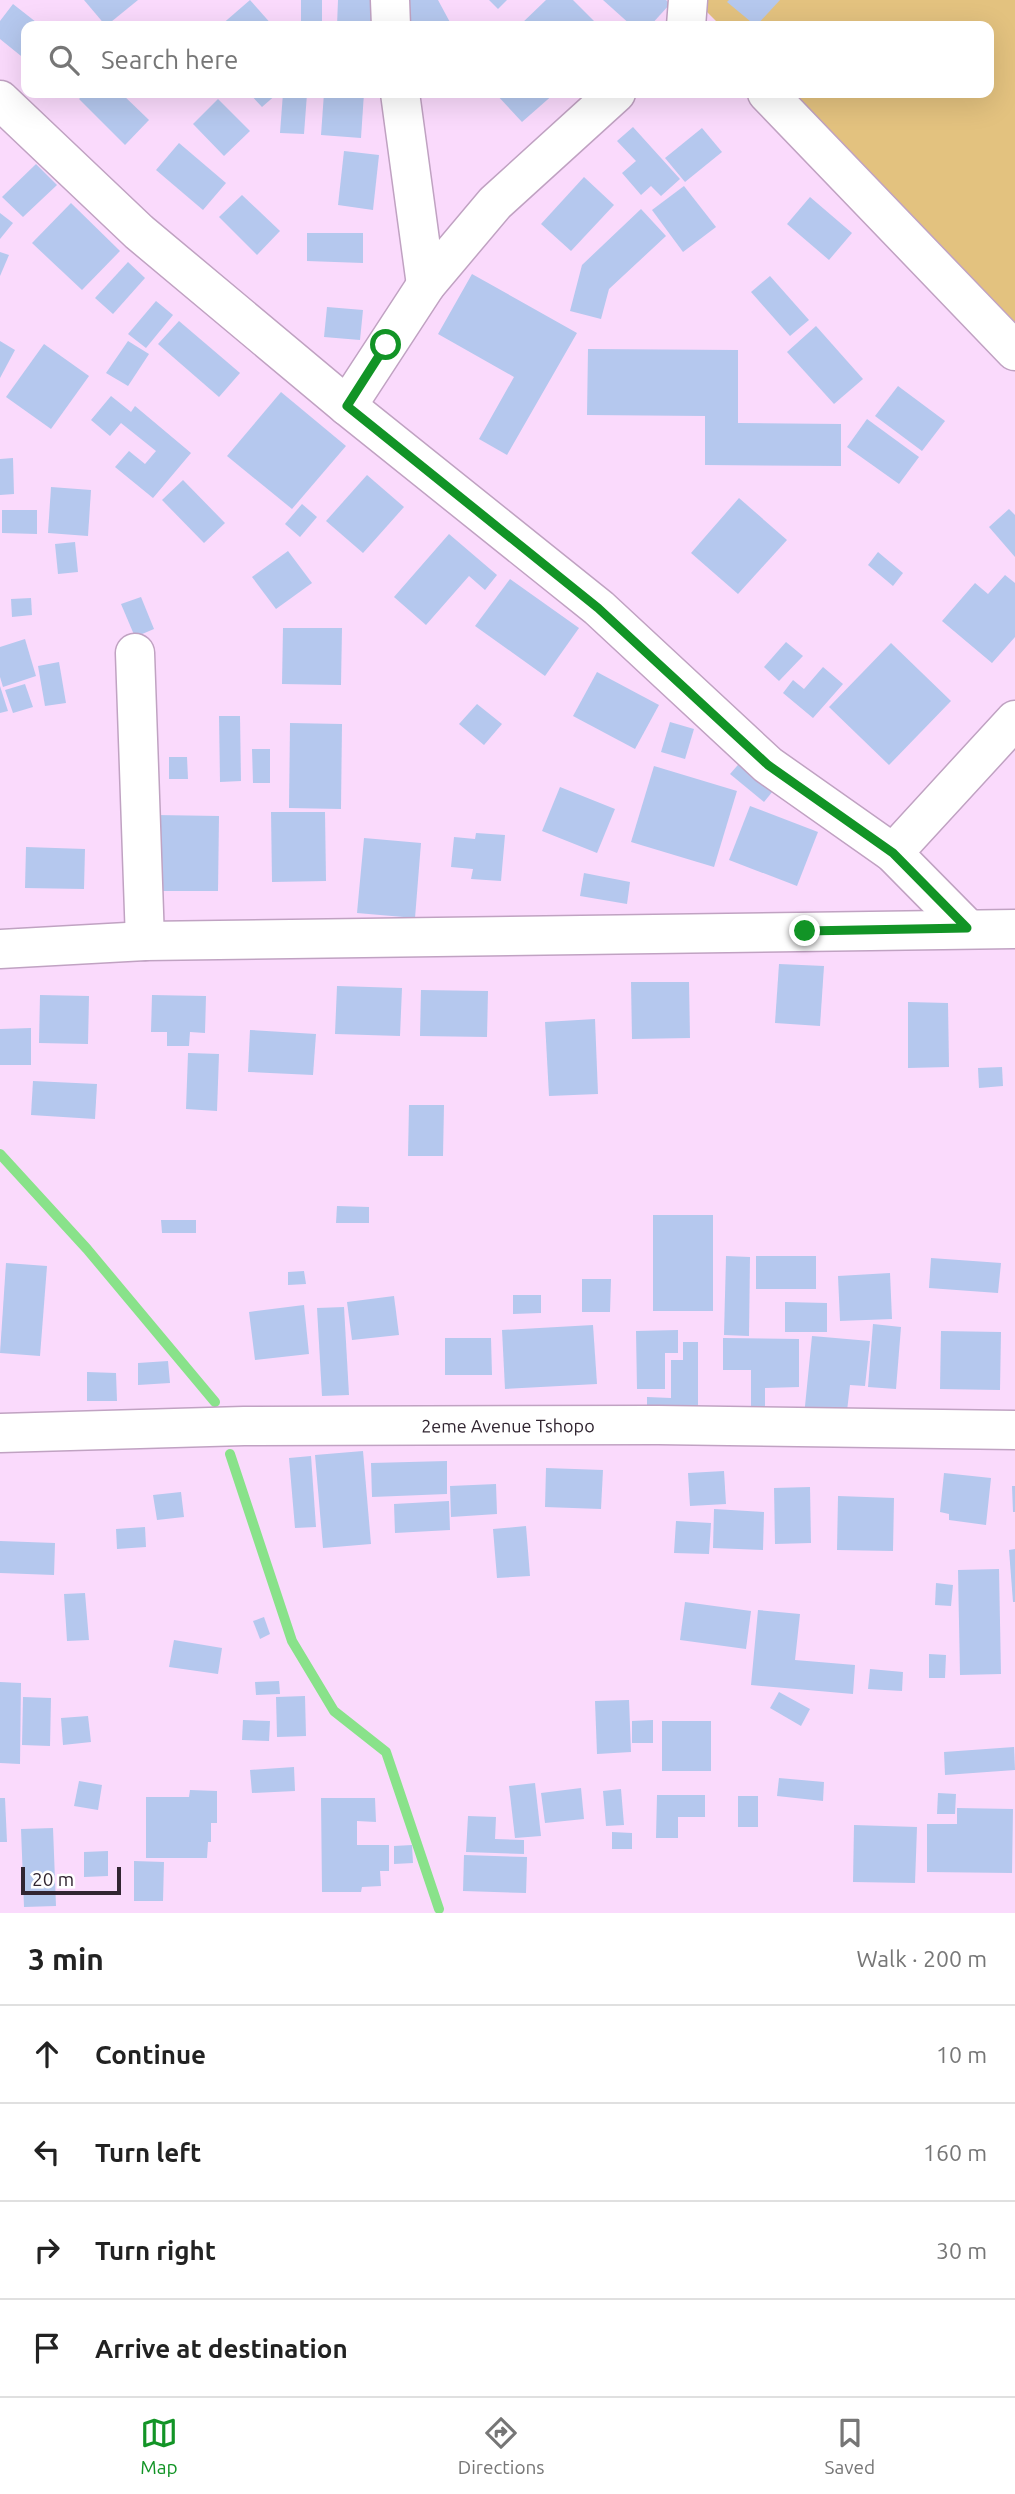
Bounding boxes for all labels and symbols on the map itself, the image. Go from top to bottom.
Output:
route start [370,329,401,360]
route end [789,915,820,946]
street label: 2eme Avenue Tshopo [421,1415,595,1436]
scale bar [21,1864,121,1896]

